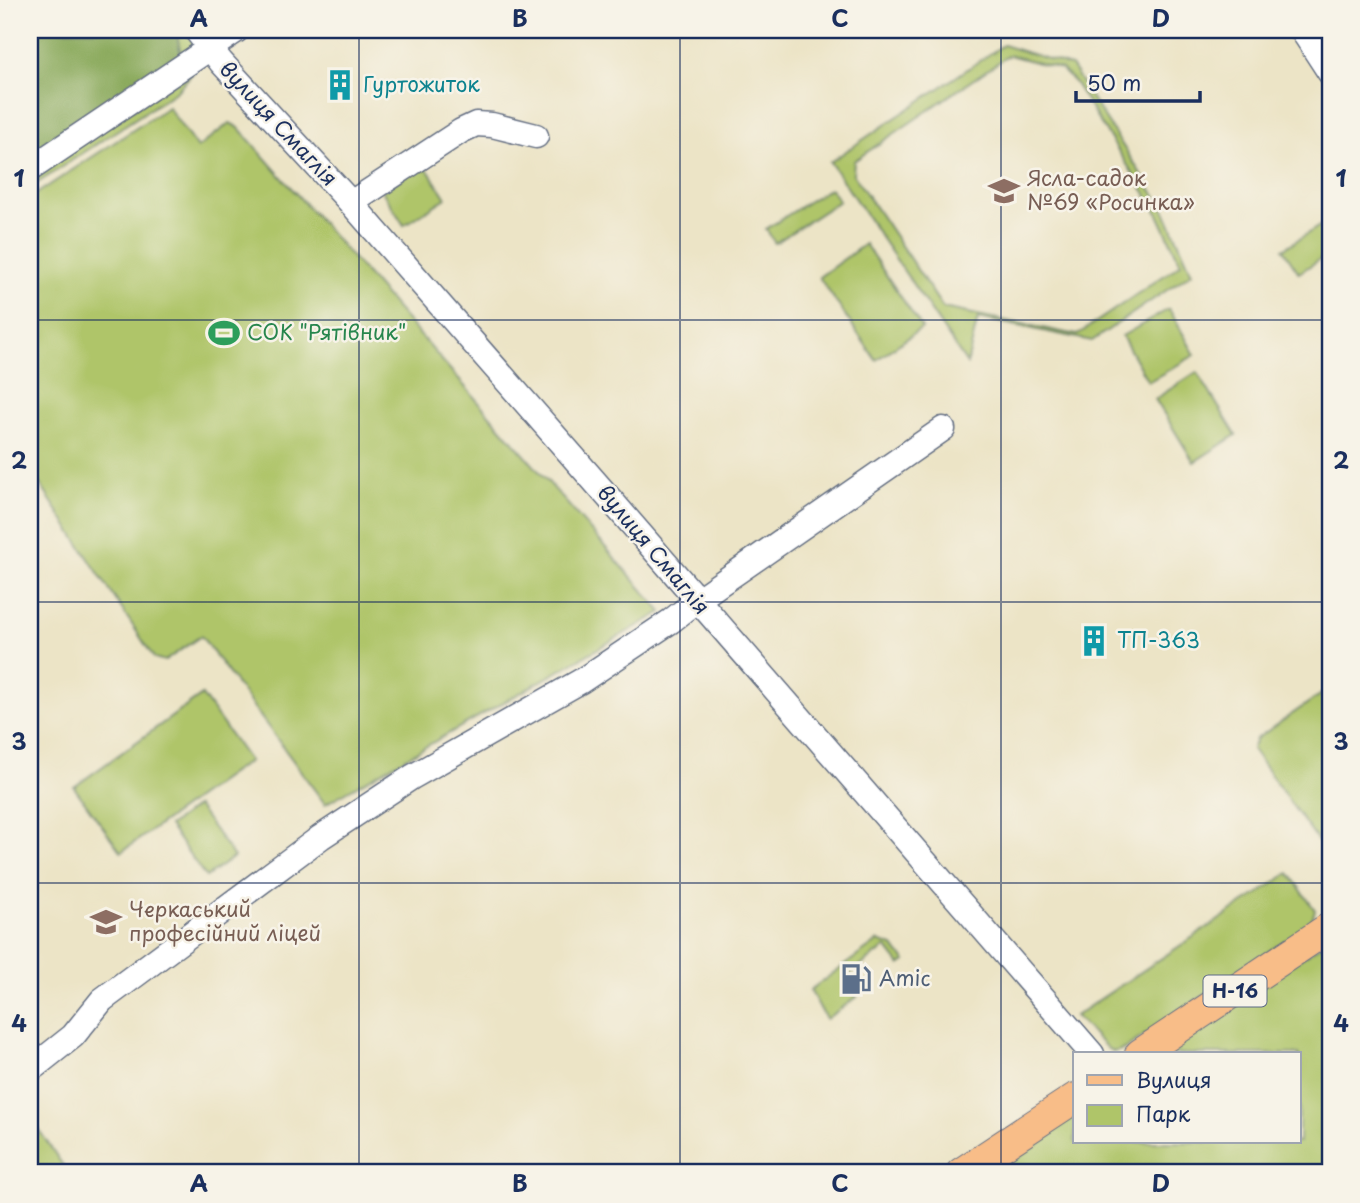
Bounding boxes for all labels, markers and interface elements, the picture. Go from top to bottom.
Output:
text: A [190,0,208,35]
text: B [512,0,528,35]
text: C [831,0,849,35]
text: D [1152,0,1170,35]
street label: вулиця Смаглія [213,53,346,192]
scale bar [1076,60,1201,104]
text: 50 m [1087,66,1141,98]
place label: Гуртожиток [363,67,480,99]
building icon: Гуртожиток [323,68,357,102]
text: 1 [14,160,25,195]
text: 1 [1336,160,1347,195]
place label: Ясла-садок №69 «Росинка» [1027,161,1195,217]
school or university icon: Ясла-садок №69 «Росинка» [987,174,1021,208]
place label: СОК "Рятівник" [247,315,406,347]
sports icon: СОК "Рятівник" [207,316,241,350]
text: 2 [11,442,27,477]
text: 2 [1333,442,1349,477]
street label: вулиця Смаглія [591,477,718,621]
place label: ТП-363 [1117,623,1200,655]
building icon: ТП-363 [1077,624,1111,658]
text: 3 [11,723,27,758]
text: 3 [1333,723,1349,758]
place label: Черкаський професійний ліцей [129,892,321,948]
school or university icon: Черкаський професійний ліцей [89,905,123,939]
place label: Amic [879,961,930,993]
fuel station icon: Amic [839,962,873,996]
road number: Н-16 [1204,976,1266,1007]
text: 4 [11,1005,27,1040]
text: 4 [1333,1005,1349,1040]
legend [1073,1052,1300,1144]
text: Вулиця [1136,1063,1212,1095]
text: Парк [1136,1097,1191,1129]
text: A [190,1165,208,1200]
text: B [512,1165,528,1200]
text: C [831,1165,849,1200]
text: D [1152,1165,1170,1200]

